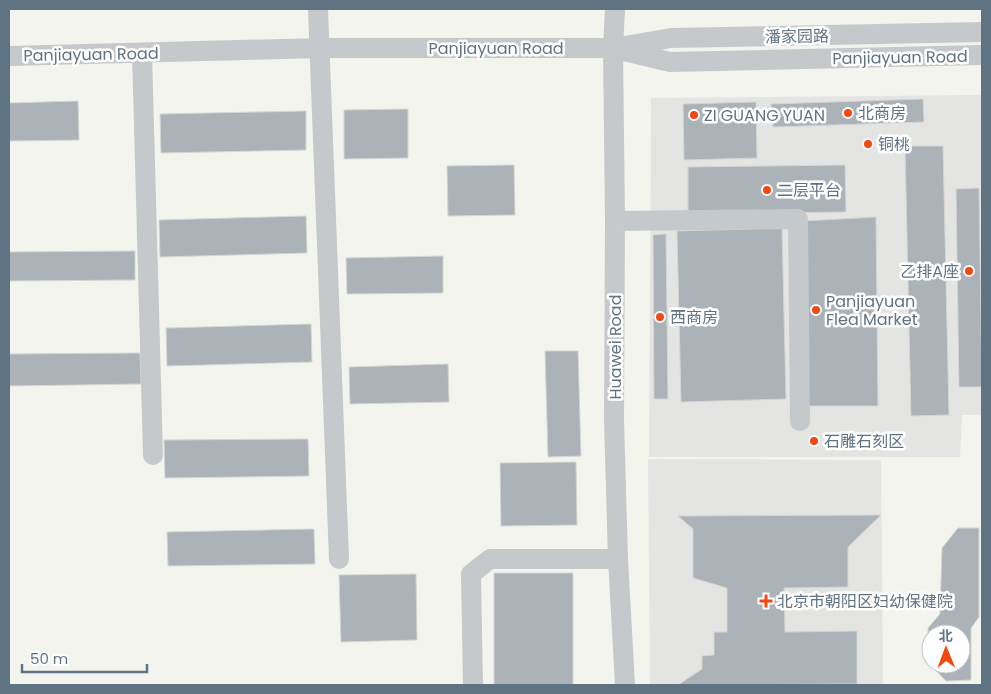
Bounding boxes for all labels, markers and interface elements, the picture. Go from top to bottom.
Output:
street label: 潘家园路 [765,24,829,49]
street label: Panjiayuan Road [428,37,564,60]
street label: Panjiayuan Road [23,42,159,67]
street label: Panjiayuan Road [832,45,968,70]
place label: 北商房 [858,102,906,125]
place label: ZI GUANG YUAN [704,104,825,127]
marker: 北商房 [842,107,854,119]
marker: ZI GUANG YUAN [688,109,700,121]
place label: 铜桃 [878,133,910,156]
marker: 铜桃 [862,138,874,150]
place label: 二层平台 [777,179,841,202]
marker: 二层平台 [761,184,773,196]
place label: 乙排A座 [900,260,959,283]
marker: 乙排A座 [963,265,975,277]
place label: Panjiayuan Flea Market [826,290,918,331]
street label: Huawei Road [604,295,627,399]
marker: Panjiayuan Flea Market [810,304,822,316]
place label: 西商房 [670,306,718,329]
marker: 西商房 [654,311,666,323]
place label: 石雕石刻区 [824,430,904,453]
marker: 石雕石刻区 [808,435,820,447]
place label: 北京市朝阳区妇幼保健院 [777,590,953,613]
marker: 北京市朝阳区妇幼保健院 [759,594,773,608]
north arrow [921,624,971,674]
text: 北 [939,626,953,646]
scale bar [22,642,148,674]
text: 50 m [30,648,68,669]

